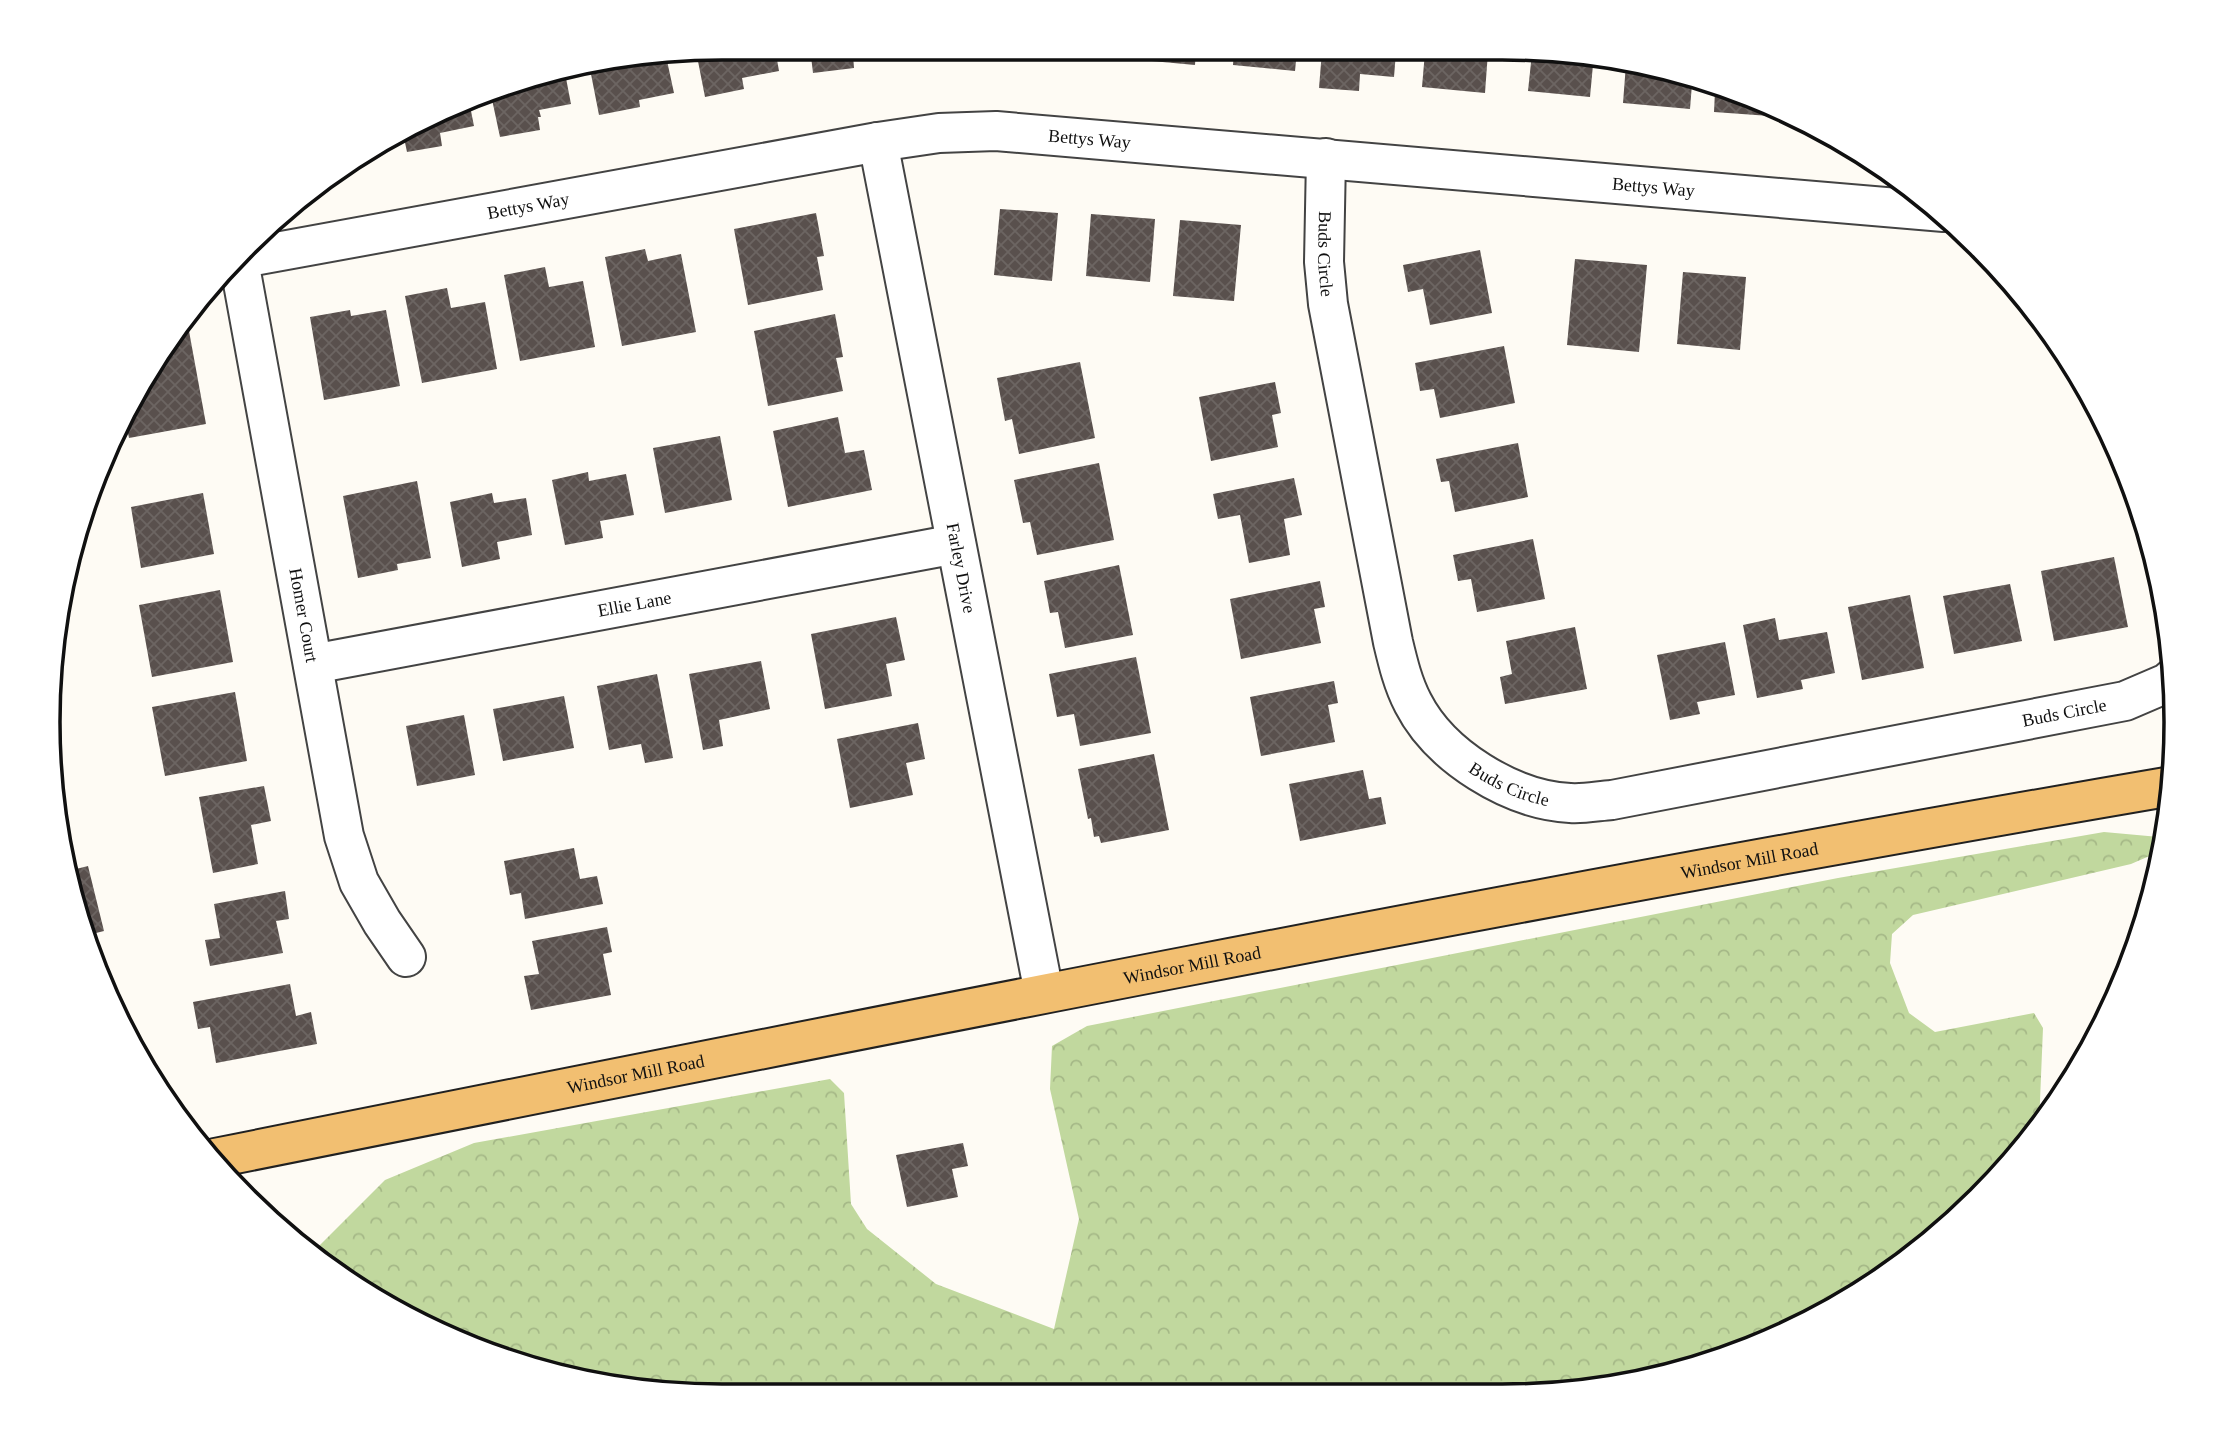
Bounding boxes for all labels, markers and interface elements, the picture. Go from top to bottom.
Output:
street label: Bettys Way [1047,125,1132,152]
street label: Bettys Way [1611,174,1696,201]
street label: Bettys Way [486,189,571,223]
street label: Buds Circle [1314,211,1337,298]
street label: Farley Drive [943,521,980,615]
street label: Homer Court [285,566,322,664]
street label: Ellie Lane [596,587,673,621]
street label: Buds Circle [2020,695,2108,731]
street label: Buds Circle [1465,758,1551,810]
street label: Windsor Mill Road [1679,838,1820,883]
street label: Windsor Mill Road [1122,942,1262,988]
street label: Windsor Mill Road [565,1051,706,1098]

